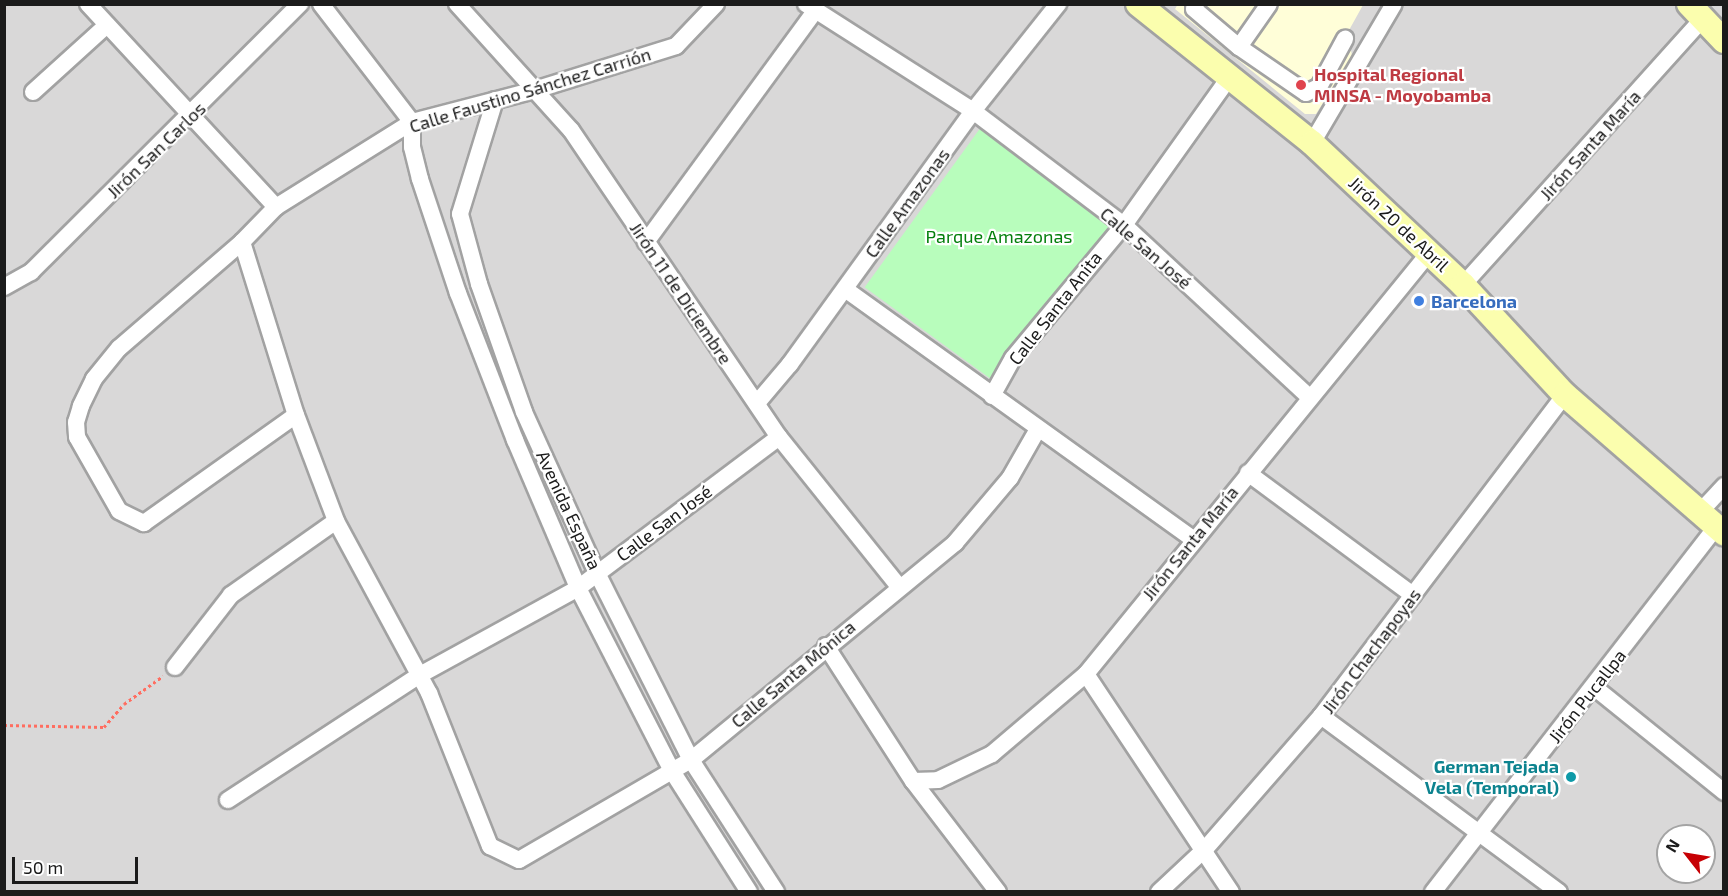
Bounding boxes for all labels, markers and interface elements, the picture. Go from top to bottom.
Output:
street label: Calle Faustino Sánchez Carrión [407,43,653,137]
place label: Hospital Regional MINSA - Moyobamba [1314,64,1492,106]
marker: Hospital Regional MINSA - Moyobamba [1292,76,1310,94]
street label: Jirón Santa María [1535,85,1645,205]
street label: Jirón San Carlos [102,97,210,203]
street label: Calle Amazonas [860,144,954,262]
street label: Jirón 20 de Abril [1344,172,1454,276]
street label: Calle San José [1096,202,1196,294]
street label: Jirón 11 de Diciembre [625,218,737,368]
park label: Parque Amazonas [925,225,1073,247]
street label: Calle Santa Anita [1004,247,1106,369]
place label: Barcelona [1431,290,1517,312]
marker: Barcelona [1412,294,1426,308]
street label: Avenida España [532,447,606,573]
street label: Calle San José [612,480,716,566]
street label: Jirón Santa María [1137,482,1243,604]
street label: Jirón Chachapoyas [1317,584,1425,718]
street label: Calle Santa Mónica [727,616,859,732]
street label: Jirón Pucallpa [1544,645,1630,747]
place label: German Tejada Vela (Temporal) [1425,756,1559,798]
marker: German Tejada Vela (Temporal) [1564,770,1578,784]
north arrow [1656,824,1716,884]
text: N [1661,836,1683,855]
scale bar [15,845,141,883]
text: 50 m [23,856,63,878]

